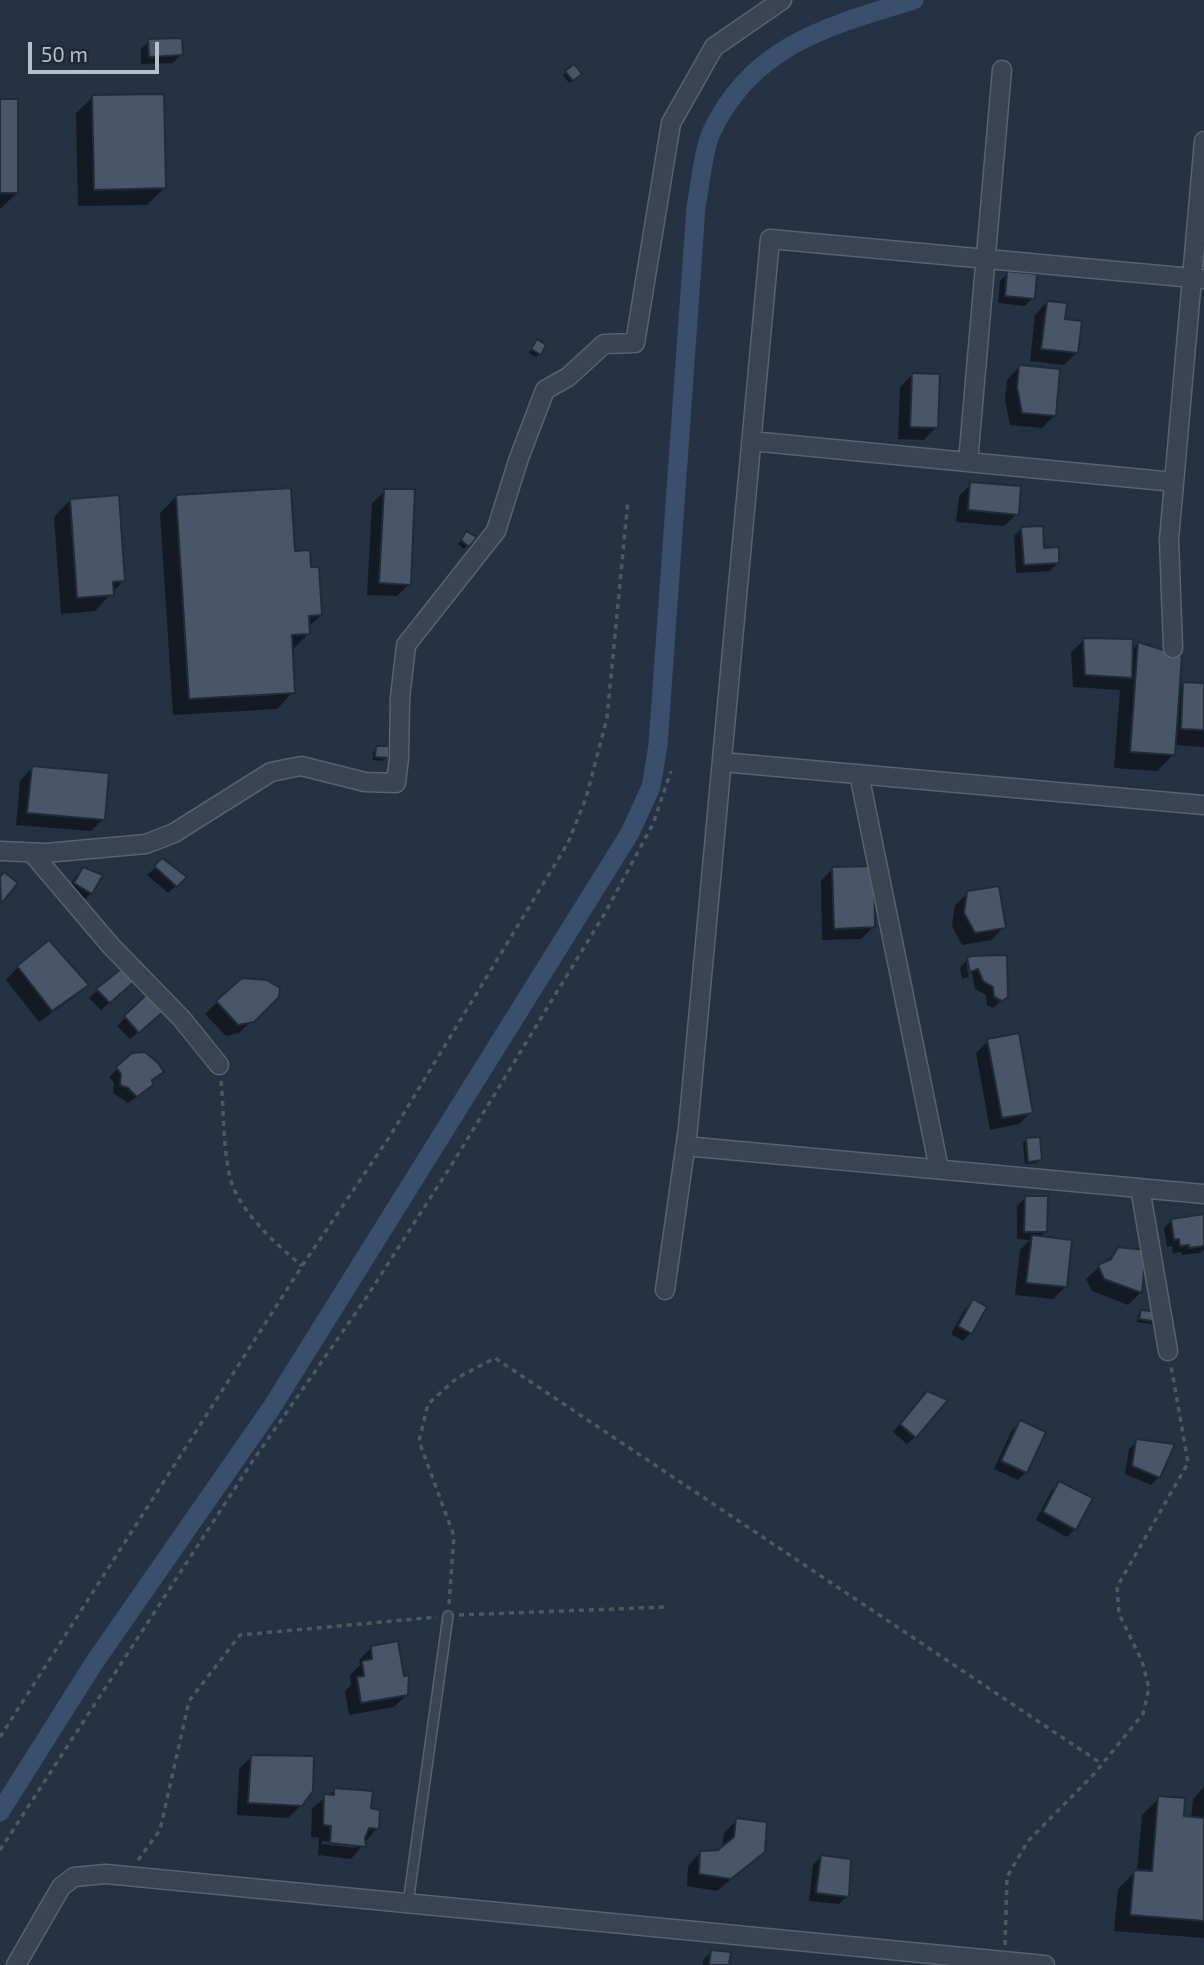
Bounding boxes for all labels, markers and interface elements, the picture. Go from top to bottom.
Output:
scale bar [32,28,163,72]
text: 50 m [41,41,88,66]

